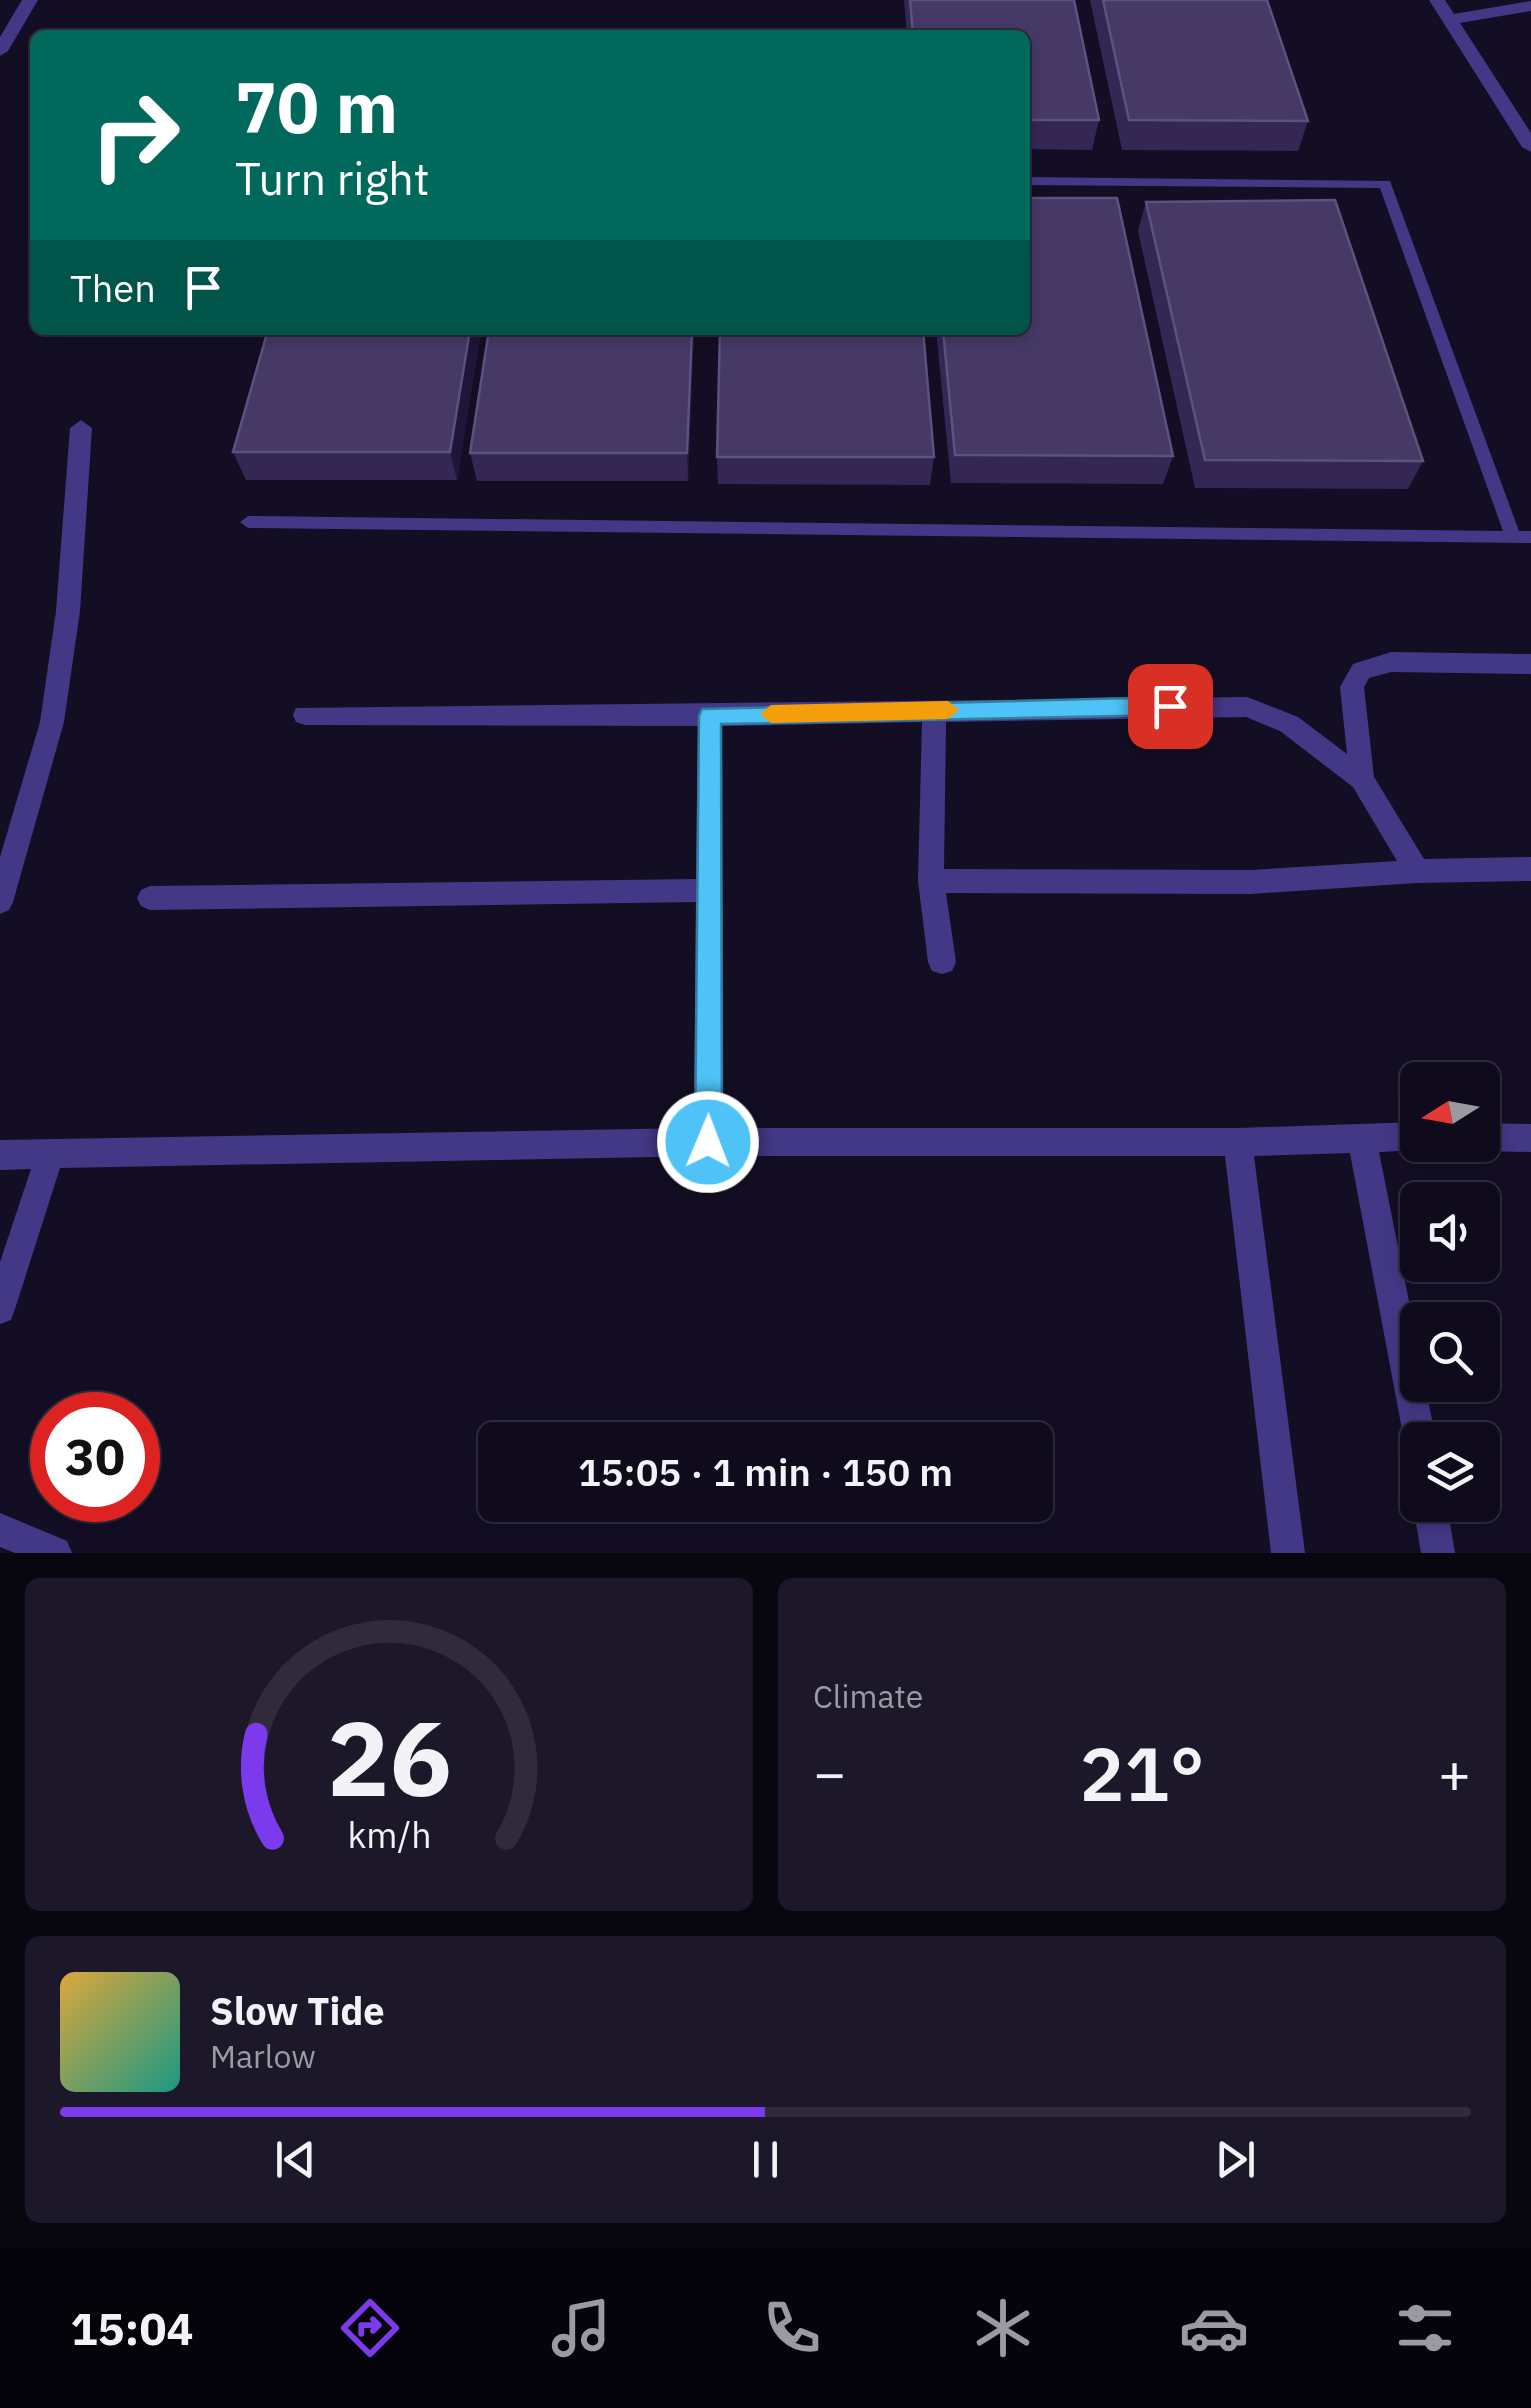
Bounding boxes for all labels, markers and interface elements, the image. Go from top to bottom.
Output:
text: 70 m [235,61,398,152]
icon: right [70,70,200,200]
text: Turn right [235,149,430,207]
icon: arrive [176,260,231,315]
text: Then [70,263,156,312]
pin [1128,664,1213,749]
icon: arrive [1143,679,1198,734]
north arrow [1400,1062,1500,1162]
map controls [1400,1062,1500,1522]
position arrow [656,1090,760,1194]
button: sound [1400,1182,1500,1282]
button: search [1400,1302,1500,1402]
speed limit sign: 30 [30,1392,160,1522]
button: layers [1400,1422,1500,1522]
text: 15:05 · 1 min · 150 m [578,1447,953,1496]
text: Climate [813,1675,923,1717]
text: 26 [327,1689,451,1825]
text: 21° [1079,1724,1205,1822]
text: − [813,1737,846,1808]
text: + [1438,1737,1471,1808]
text: km/h [347,1811,431,1858]
text: Slow Tide [210,1986,385,2035]
text: Marlow [210,2035,316,2077]
icon: previous [268,2132,323,2187]
icon: pause [738,2132,793,2187]
icon: next [1208,2132,1263,2187]
icon: directions [335,2293,405,2363]
icon: music [546,2293,616,2363]
icon: phone [757,2293,827,2363]
icon: climate [968,2293,1038,2363]
icon: car [1179,2293,1249,2363]
icon: filters [1390,2293,1460,2363]
text: 15:04 [71,2299,193,2357]

